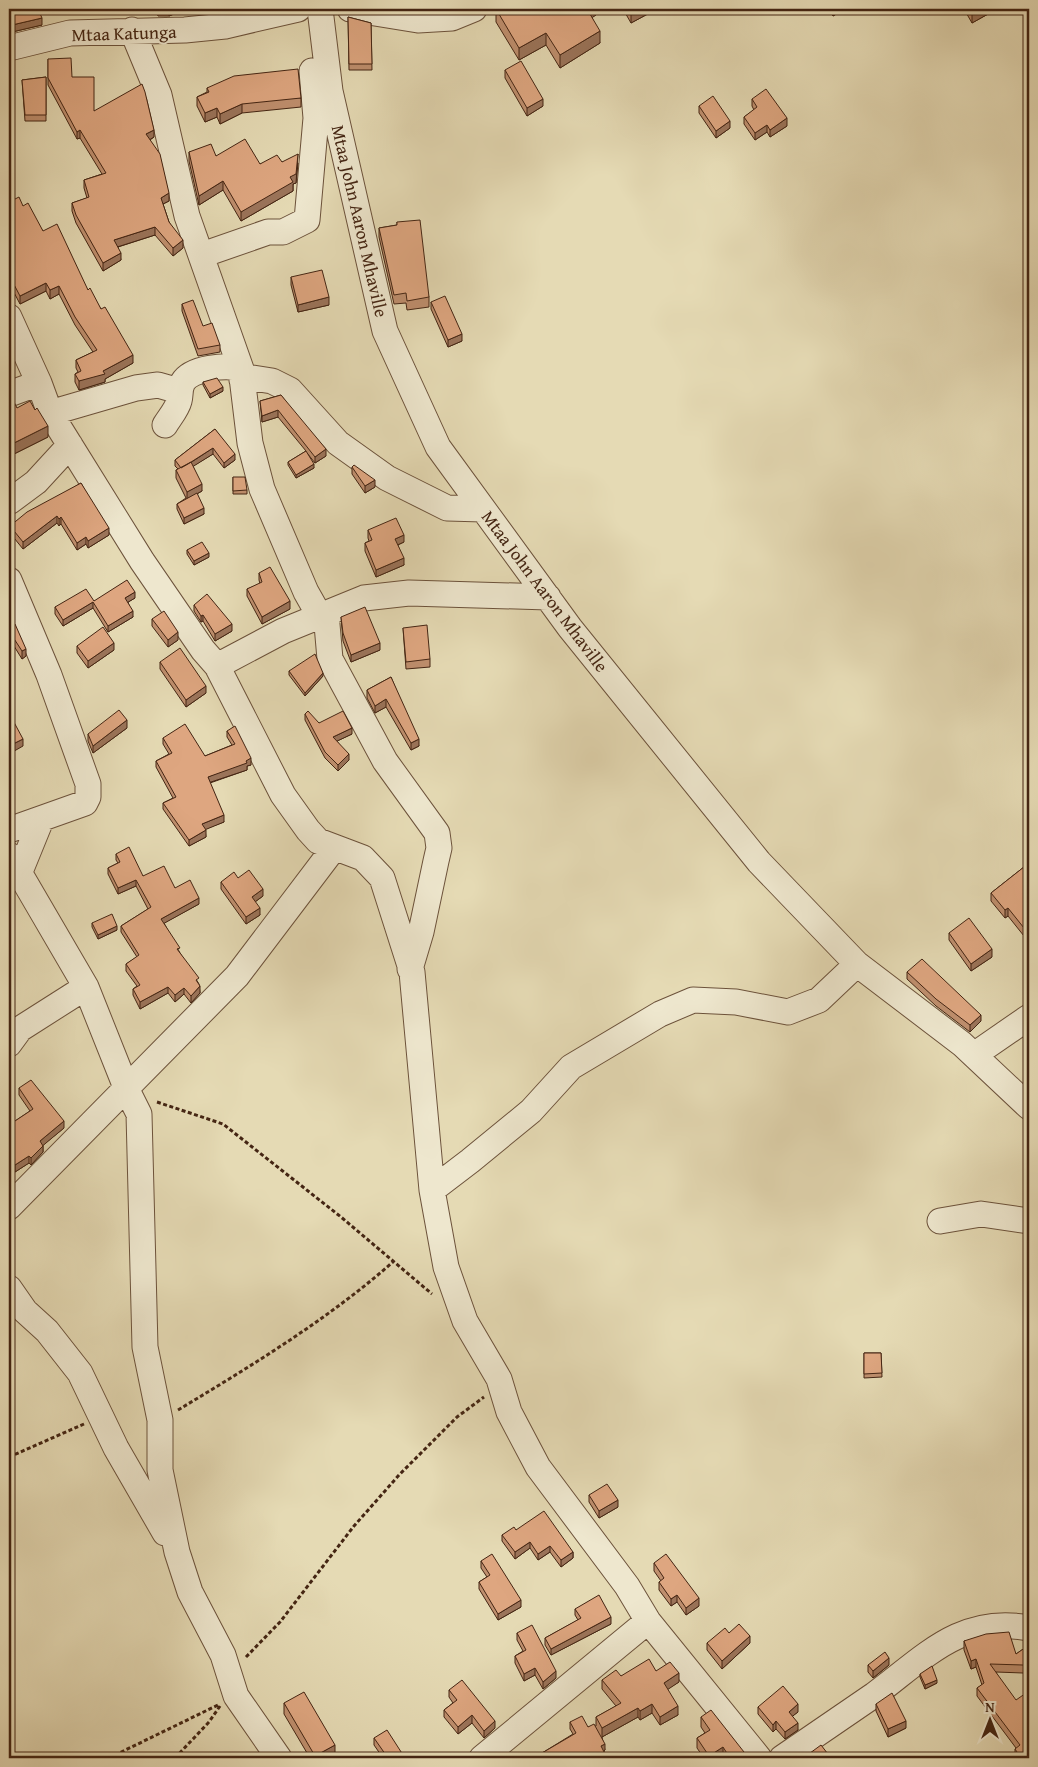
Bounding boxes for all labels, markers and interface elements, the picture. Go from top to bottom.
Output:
street label: Mtaa Katunga [71,18,177,48]
street label: Mtaa John Aaron Mhaville [325,122,395,320]
street label: Mtaa John Aaron Mhaville [475,504,615,678]
north arrow [966,1694,1016,1744]
text: N [985,1697,995,1717]

